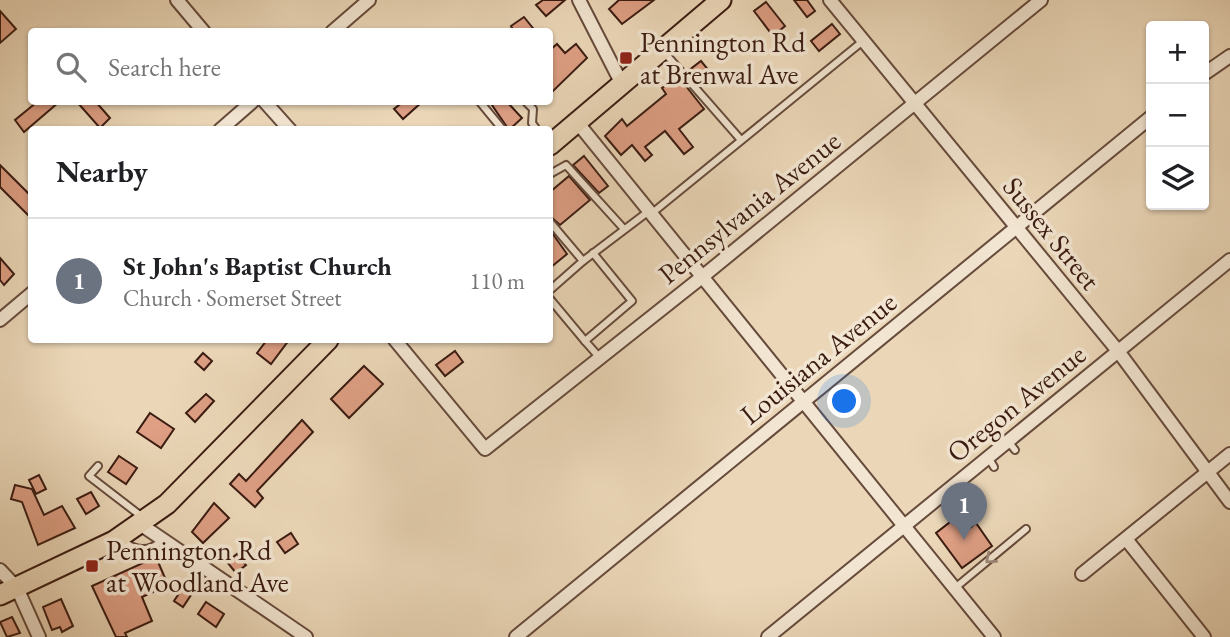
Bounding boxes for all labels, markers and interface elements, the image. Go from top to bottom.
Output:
map controls [1146,21,1209,210]
button: + [1146,21,1209,84]
place label: Pennington Rd at Brenwal Ave [640,24,806,92]
search box [28,28,553,105]
icon: search [52,48,90,86]
text: Search here [108,50,221,84]
marker: Pennington Rd at Brenwal Ave [618,50,634,66]
button: − [1146,84,1209,147]
street label: Pennsylvania Avenue [651,122,847,292]
button: layers [1146,147,1209,210]
text: Nearby [56,152,148,191]
street label: Sussex Street [995,169,1109,297]
text: St John's Baptist Church [123,249,392,283]
text: 1 [73,266,85,296]
text: 110 m [469,266,525,296]
text: Church · Somerset Street [123,283,341,313]
street label: Louisiana Avenue [733,284,904,432]
street label: Oregon Avenue [939,336,1093,470]
your location [827,384,861,418]
pin: 1 [941,482,987,540]
place label: Pennington Rd at Woodland Ave [106,532,289,600]
one-way arrow [986,551,999,563]
marker: Pennington Rd at Woodland Ave [84,558,100,574]

